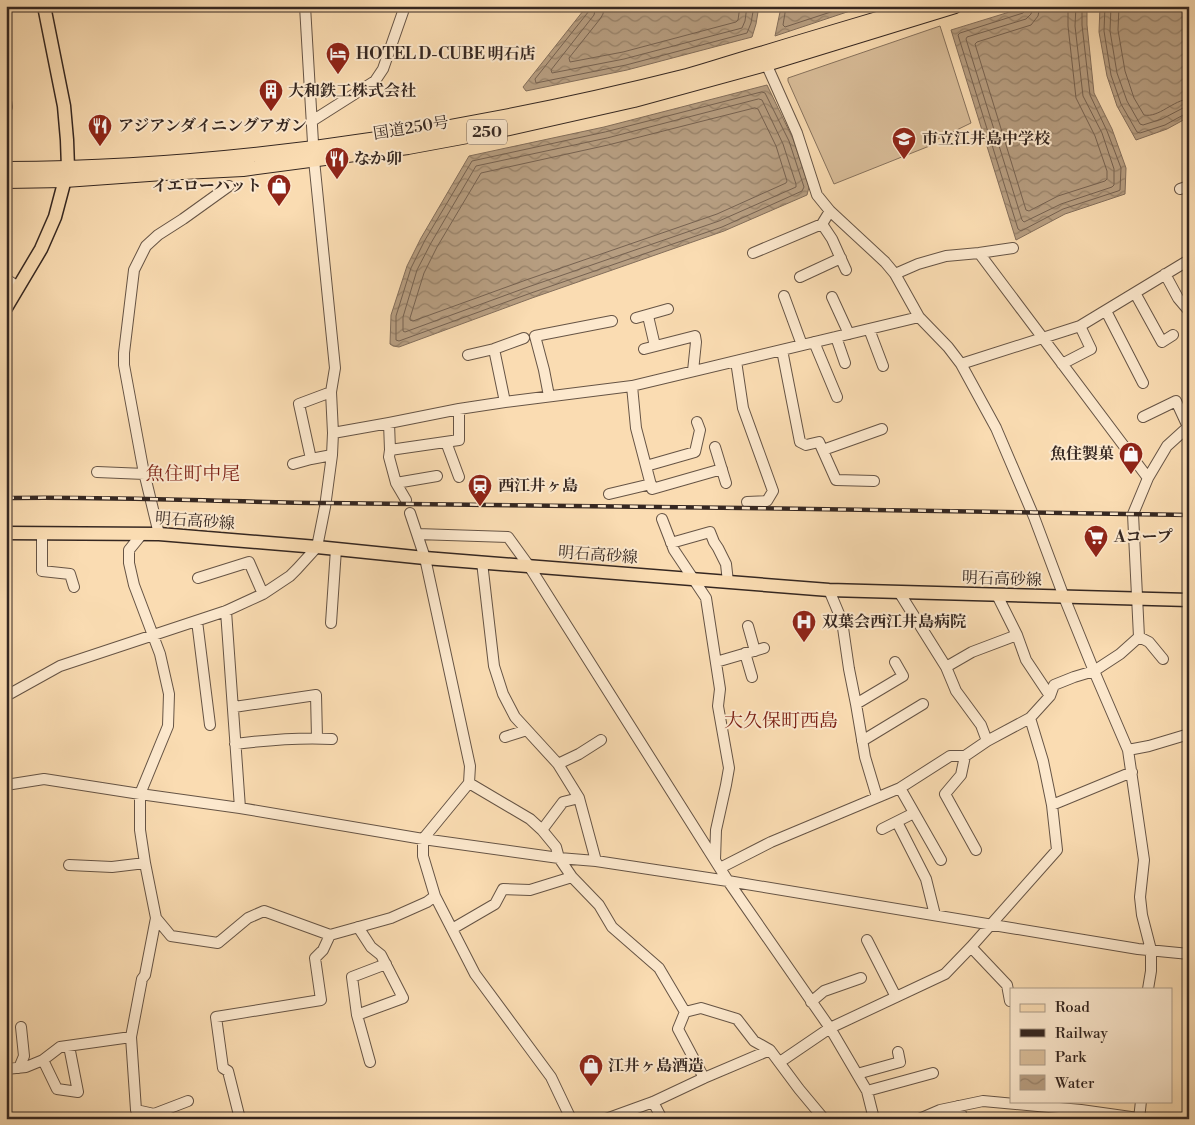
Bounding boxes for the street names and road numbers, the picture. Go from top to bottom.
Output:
street label: 国道250号 [372,112,450,144]
road number: 250 [467,120,507,144]
street label: 明石高砂線 [154,508,236,534]
street label: 明石高砂線 [557,542,639,568]
street label: 明石高砂線 [962,568,1042,590]

